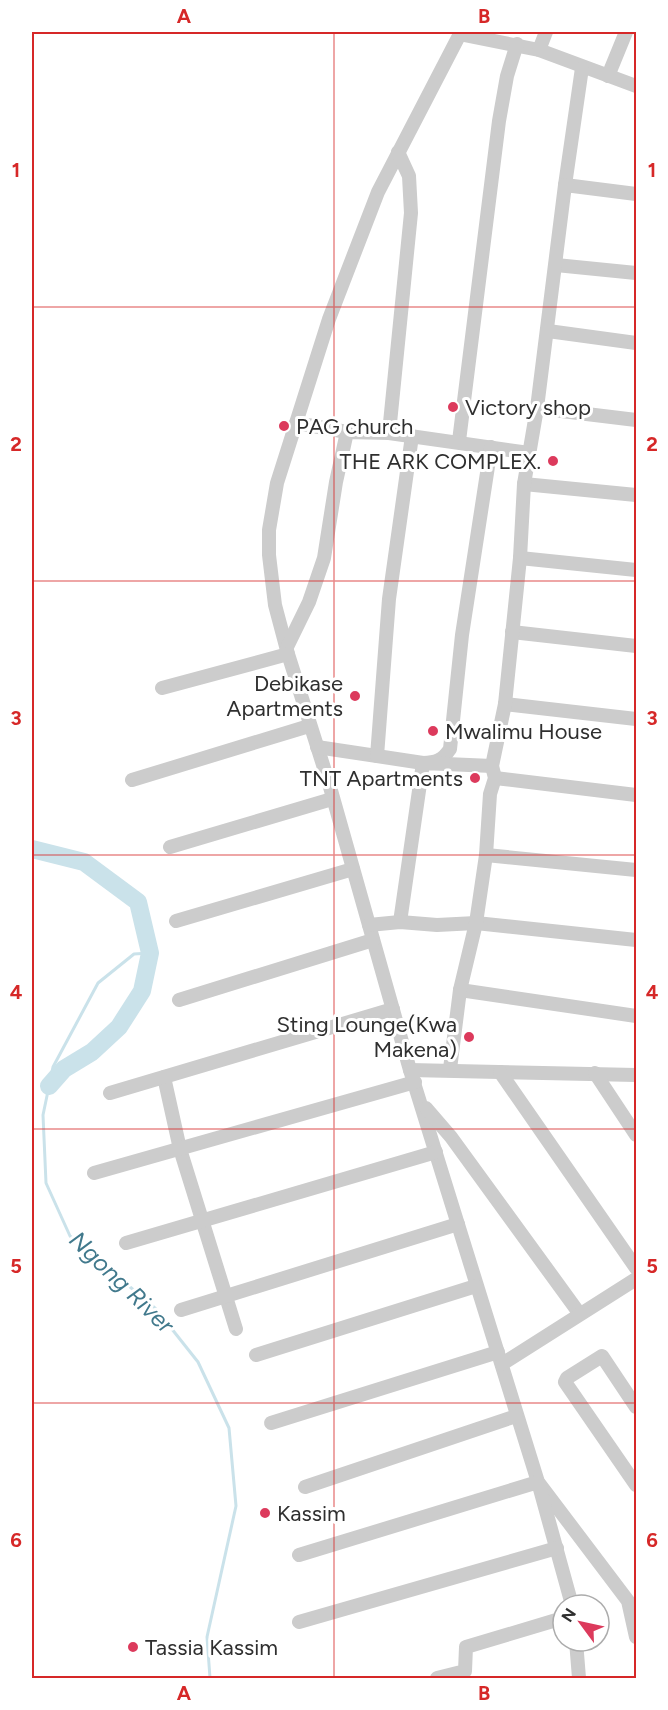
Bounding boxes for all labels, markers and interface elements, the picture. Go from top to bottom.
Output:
text: A [177,4,192,28]
text: B [478,4,490,28]
text: 1 [12,158,20,182]
text: 1 [648,158,656,182]
place label: Victory shop [465,394,591,421]
marker: Victory shop [446,400,460,414]
place label: PAG church [296,413,413,440]
marker: PAG church [277,419,291,433]
text: 2 [10,432,22,456]
text: 2 [646,432,658,456]
place label: THE ARK COMPLEX. [340,448,541,475]
marker: THE ARK COMPLEX. [546,454,560,468]
place label: Debikase Apartments [227,670,343,722]
marker: Debikase Apartments [348,689,362,703]
text: 3 [10,706,22,730]
text: 3 [646,706,658,730]
place label: Mwalimu House [445,718,602,745]
marker: Mwalimu House [426,724,440,738]
place label: TNT Apartments [300,765,463,792]
marker: TNT Apartments [468,771,482,785]
text: 4 [10,980,23,1004]
text: 4 [646,980,659,1004]
place label: Sting Lounge(Kwa Makena) [277,1011,457,1063]
marker: Sting Lounge(Kwa Makena) [462,1030,476,1044]
water label: Ngong River [64,1225,181,1340]
text: 5 [10,1254,22,1278]
text: 5 [646,1254,658,1278]
place label: Kassim [277,1500,346,1527]
marker: Kassim [258,1506,272,1520]
text: 6 [10,1528,22,1552]
text: 6 [646,1528,658,1552]
north arrow [551,1593,611,1653]
text: N [558,1605,580,1625]
place label: Tassia Kassim [145,1634,278,1661]
marker: Tassia Kassim [126,1640,140,1654]
text: A [177,1681,192,1705]
text: B [478,1681,490,1705]

